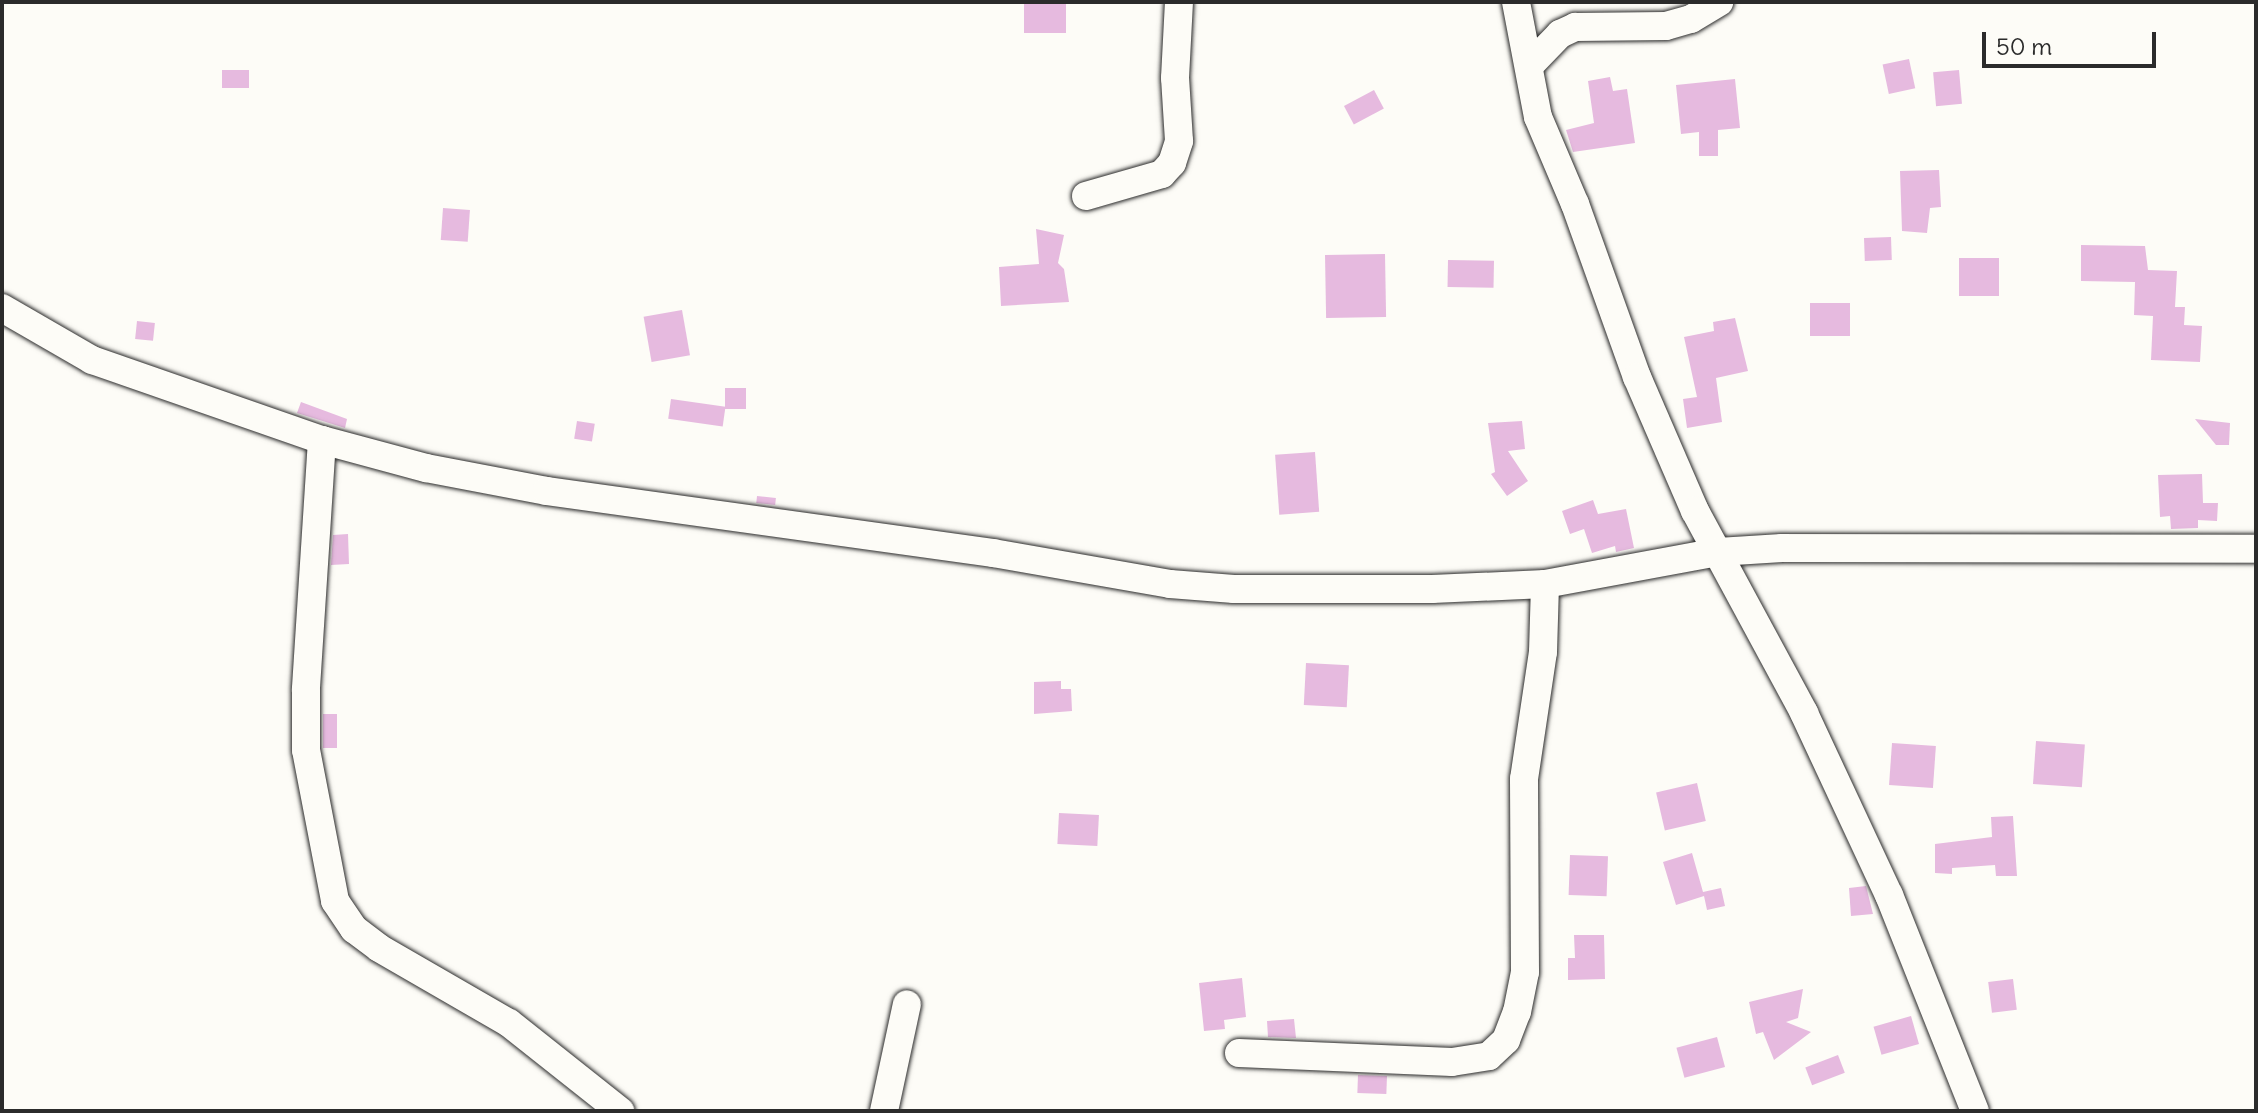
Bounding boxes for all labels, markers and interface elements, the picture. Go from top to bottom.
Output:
scale bar [1986,16,2160,66]
text: 50 m [1996,31,2052,61]

